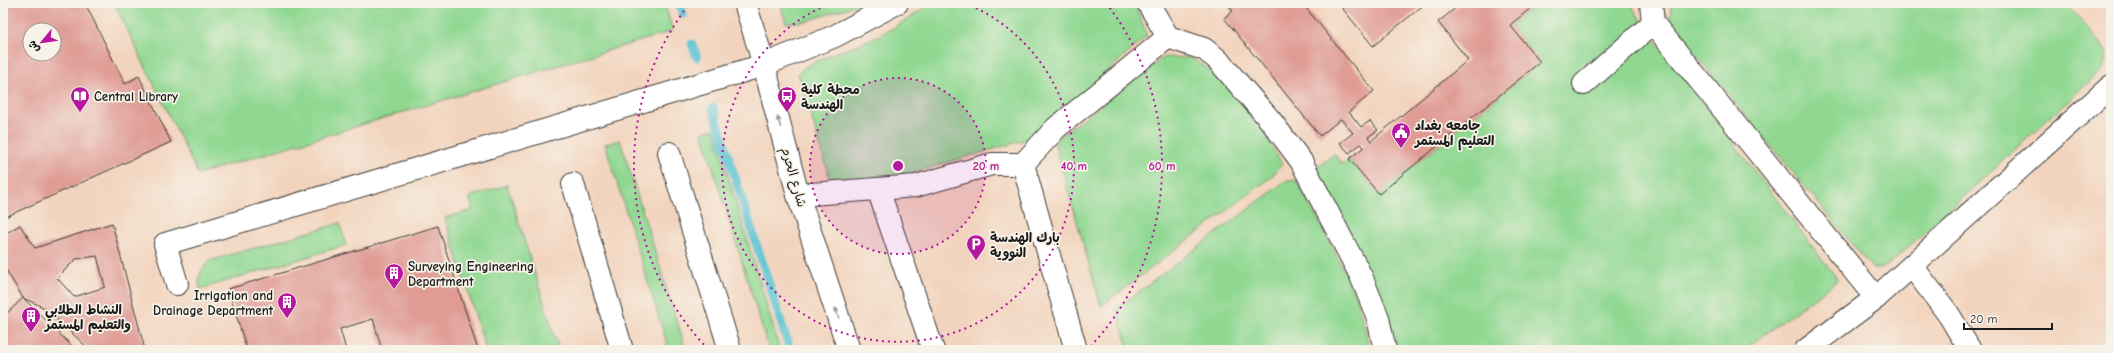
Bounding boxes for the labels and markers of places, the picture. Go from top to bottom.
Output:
place label: محطة كلية الهندسة [801,82,860,112]
library icon: Central Library [69,85,91,113]
bus stop icon: محطة كلية الهندسة [776,85,798,113]
place label: Central Library [94,89,178,104]
place label: جامعه بغداد التعليم المستمر [1413,118,1494,151]
public building icon: جامعه بغداد التعليم المستمر [1390,121,1412,149]
centre of rings [891,159,905,173]
place label: بارك الهندسة النووية [990,230,1060,262]
parking icon: بارك الهندسة النووية [965,233,987,261]
place label: Surveying Engineering Department [408,259,534,289]
building icon: Surveying Engineering Department [383,262,405,290]
place label: Irrigation and Drainage Department [153,288,274,318]
building icon: Irrigation and Drainage Department [276,291,298,319]
place label: النشاط الطلابي والتعليم المستمر [43,302,131,335]
building icon: النشاط الطلابي والتعليم المستمر [20,305,42,333]

